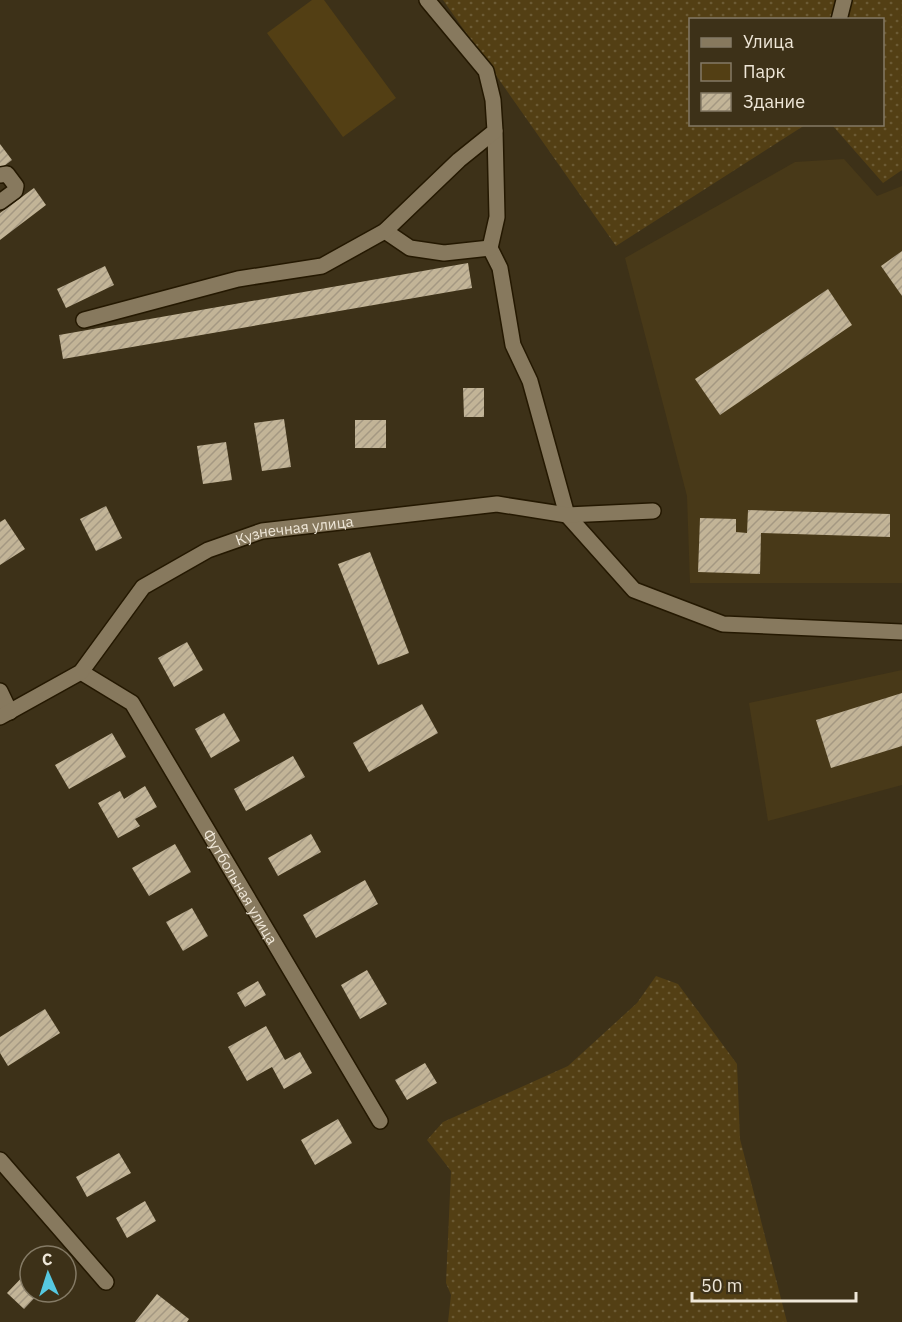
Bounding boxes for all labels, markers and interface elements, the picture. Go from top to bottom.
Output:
legend [689,18,884,126]
text: Улица [743,30,794,53]
text: Парк [743,60,786,83]
text: Здание [743,90,805,113]
street label: Кузнечная улица [233,511,354,549]
street label: Футбольная улица [199,825,282,948]
north arrow [18,1244,78,1304]
text: С [41,1249,53,1269]
scale bar [692,1265,856,1303]
text: 50 m [701,1274,743,1297]

